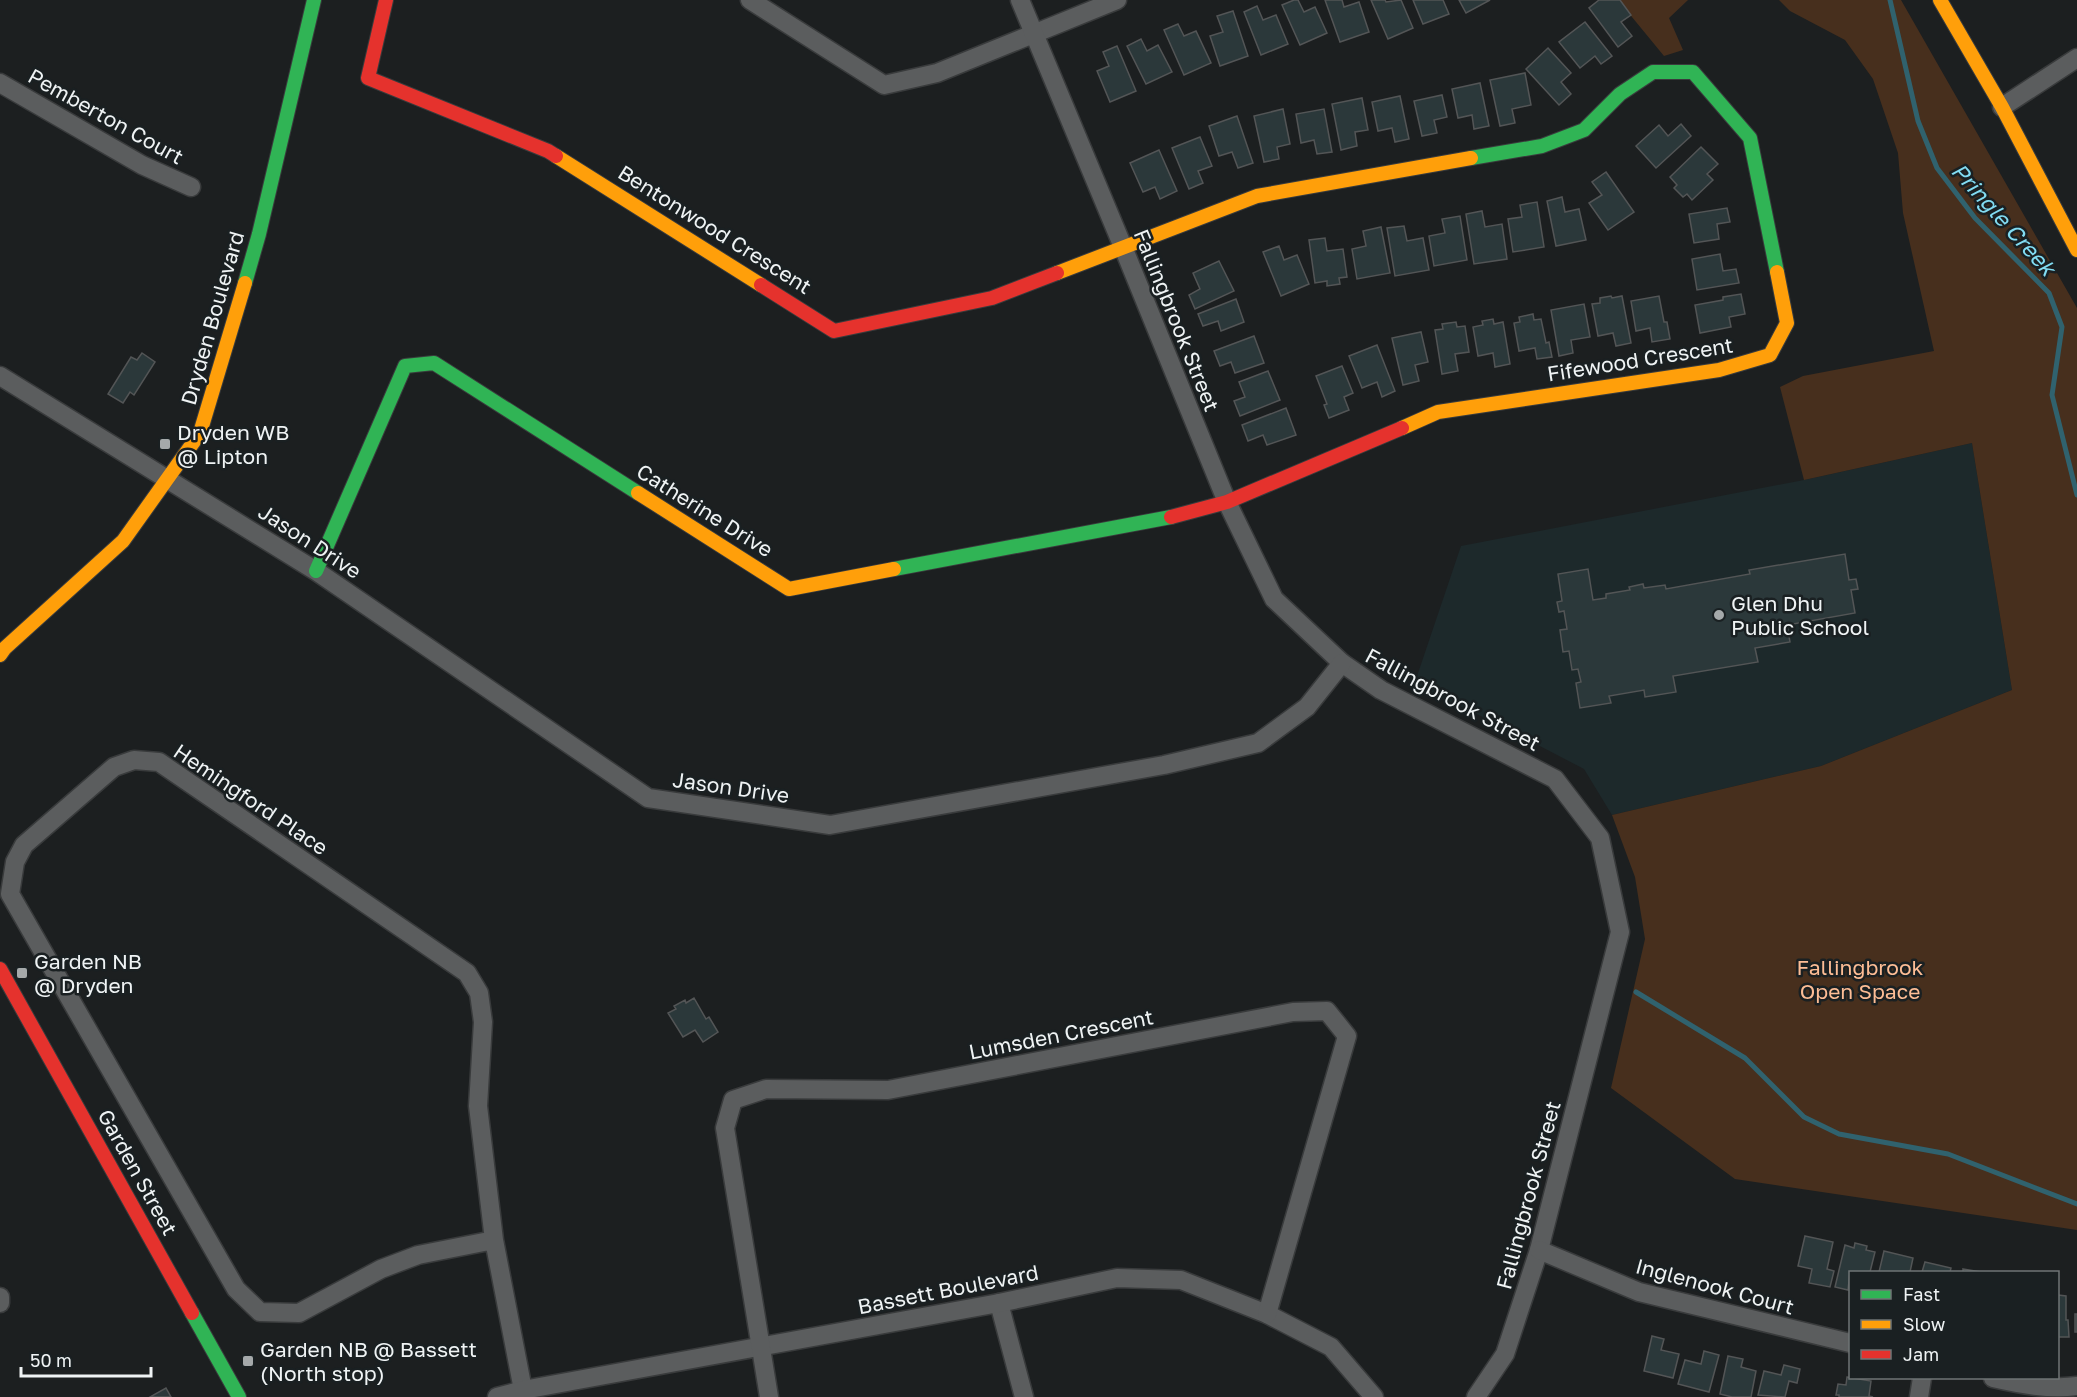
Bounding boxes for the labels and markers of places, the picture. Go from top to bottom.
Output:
place label: Dryden WB @ Lipton [177,419,289,469]
marker: Dryden WB @ Lipton [158,437,172,451]
place label: Glen Dhu Public School [1731,590,1869,640]
marker: Glen Dhu Public School [1712,608,1726,622]
place label: Garden NB @ Dryden [34,948,142,998]
marker: Garden NB @ Dryden [15,966,29,980]
place label: Garden NB @ Bassett (North stop) [260,1336,477,1386]
marker: Garden NB @ Bassett (North stop) [241,1354,255,1368]

